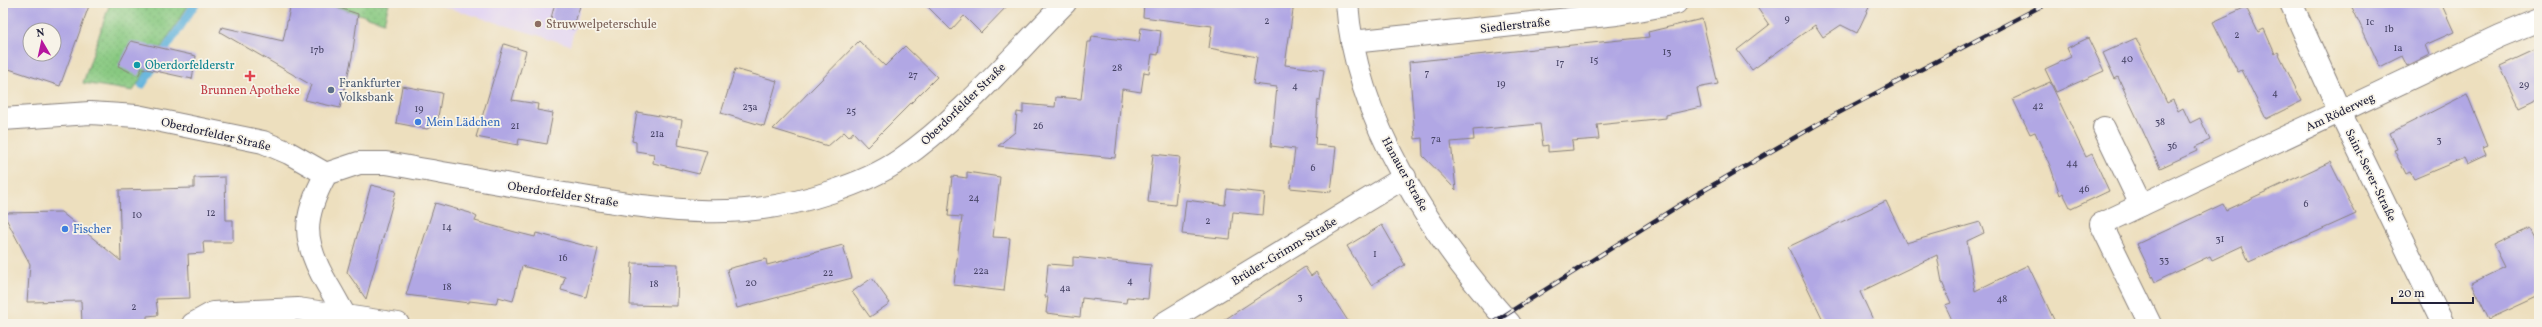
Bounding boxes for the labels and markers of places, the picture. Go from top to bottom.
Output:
place label: Struwwelpeterschule [546,17,657,33]
marker: Struwwelpeterschule [533,19,543,29]
place label: Oberdorfelderstr [145,58,234,74]
marker: Oberdorfelderstr [132,60,142,70]
marker: Brunnen Apotheke [245,71,255,81]
place label: Frankfurter Volksbank [339,76,401,106]
place label: Brunnen Apotheke [200,83,300,99]
marker: Frankfurter Volksbank [326,85,336,95]
place label: Mein Lädchen [426,115,500,131]
marker: Mein Lädchen [413,117,423,127]
place label: Fischer [73,222,111,238]
marker: Fischer [60,224,70,234]

